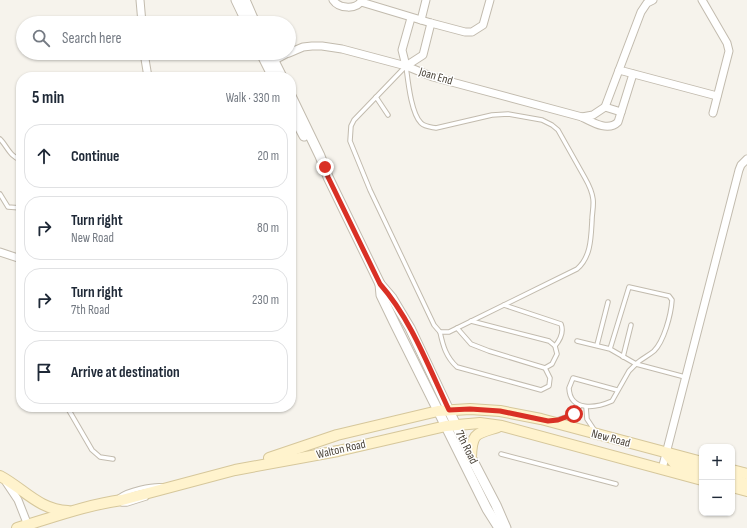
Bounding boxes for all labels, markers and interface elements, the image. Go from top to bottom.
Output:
search box [16,16,296,60]
icon: search [30,27,52,49]
text: Search here [62,29,122,48]
street label: Joan End [416,64,454,89]
text: 5 min [32,88,64,108]
text: Walk · 330 m [226,90,280,106]
icon: ahead [33,145,55,167]
text: Continue [71,147,120,166]
text: 20 m [257,148,279,164]
route end [316,158,334,176]
text: Turn right [71,211,123,230]
icon: right [33,217,55,239]
text: 80 m [257,220,279,236]
text: New Road [71,230,114,246]
text: Turn right [71,283,123,302]
icon: right [33,289,55,311]
text: 230 m [252,292,279,308]
text: 7th Road [71,302,110,318]
icon: arrive [33,361,55,383]
text: Arrive at destination [71,363,180,382]
route start [565,405,583,423]
street label: New Road [590,426,632,451]
street label: 7th Road [452,428,481,467]
street label: Walton Road [315,437,367,462]
map controls [699,444,735,516]
button: + [699,444,735,480]
button: − [699,480,735,516]

